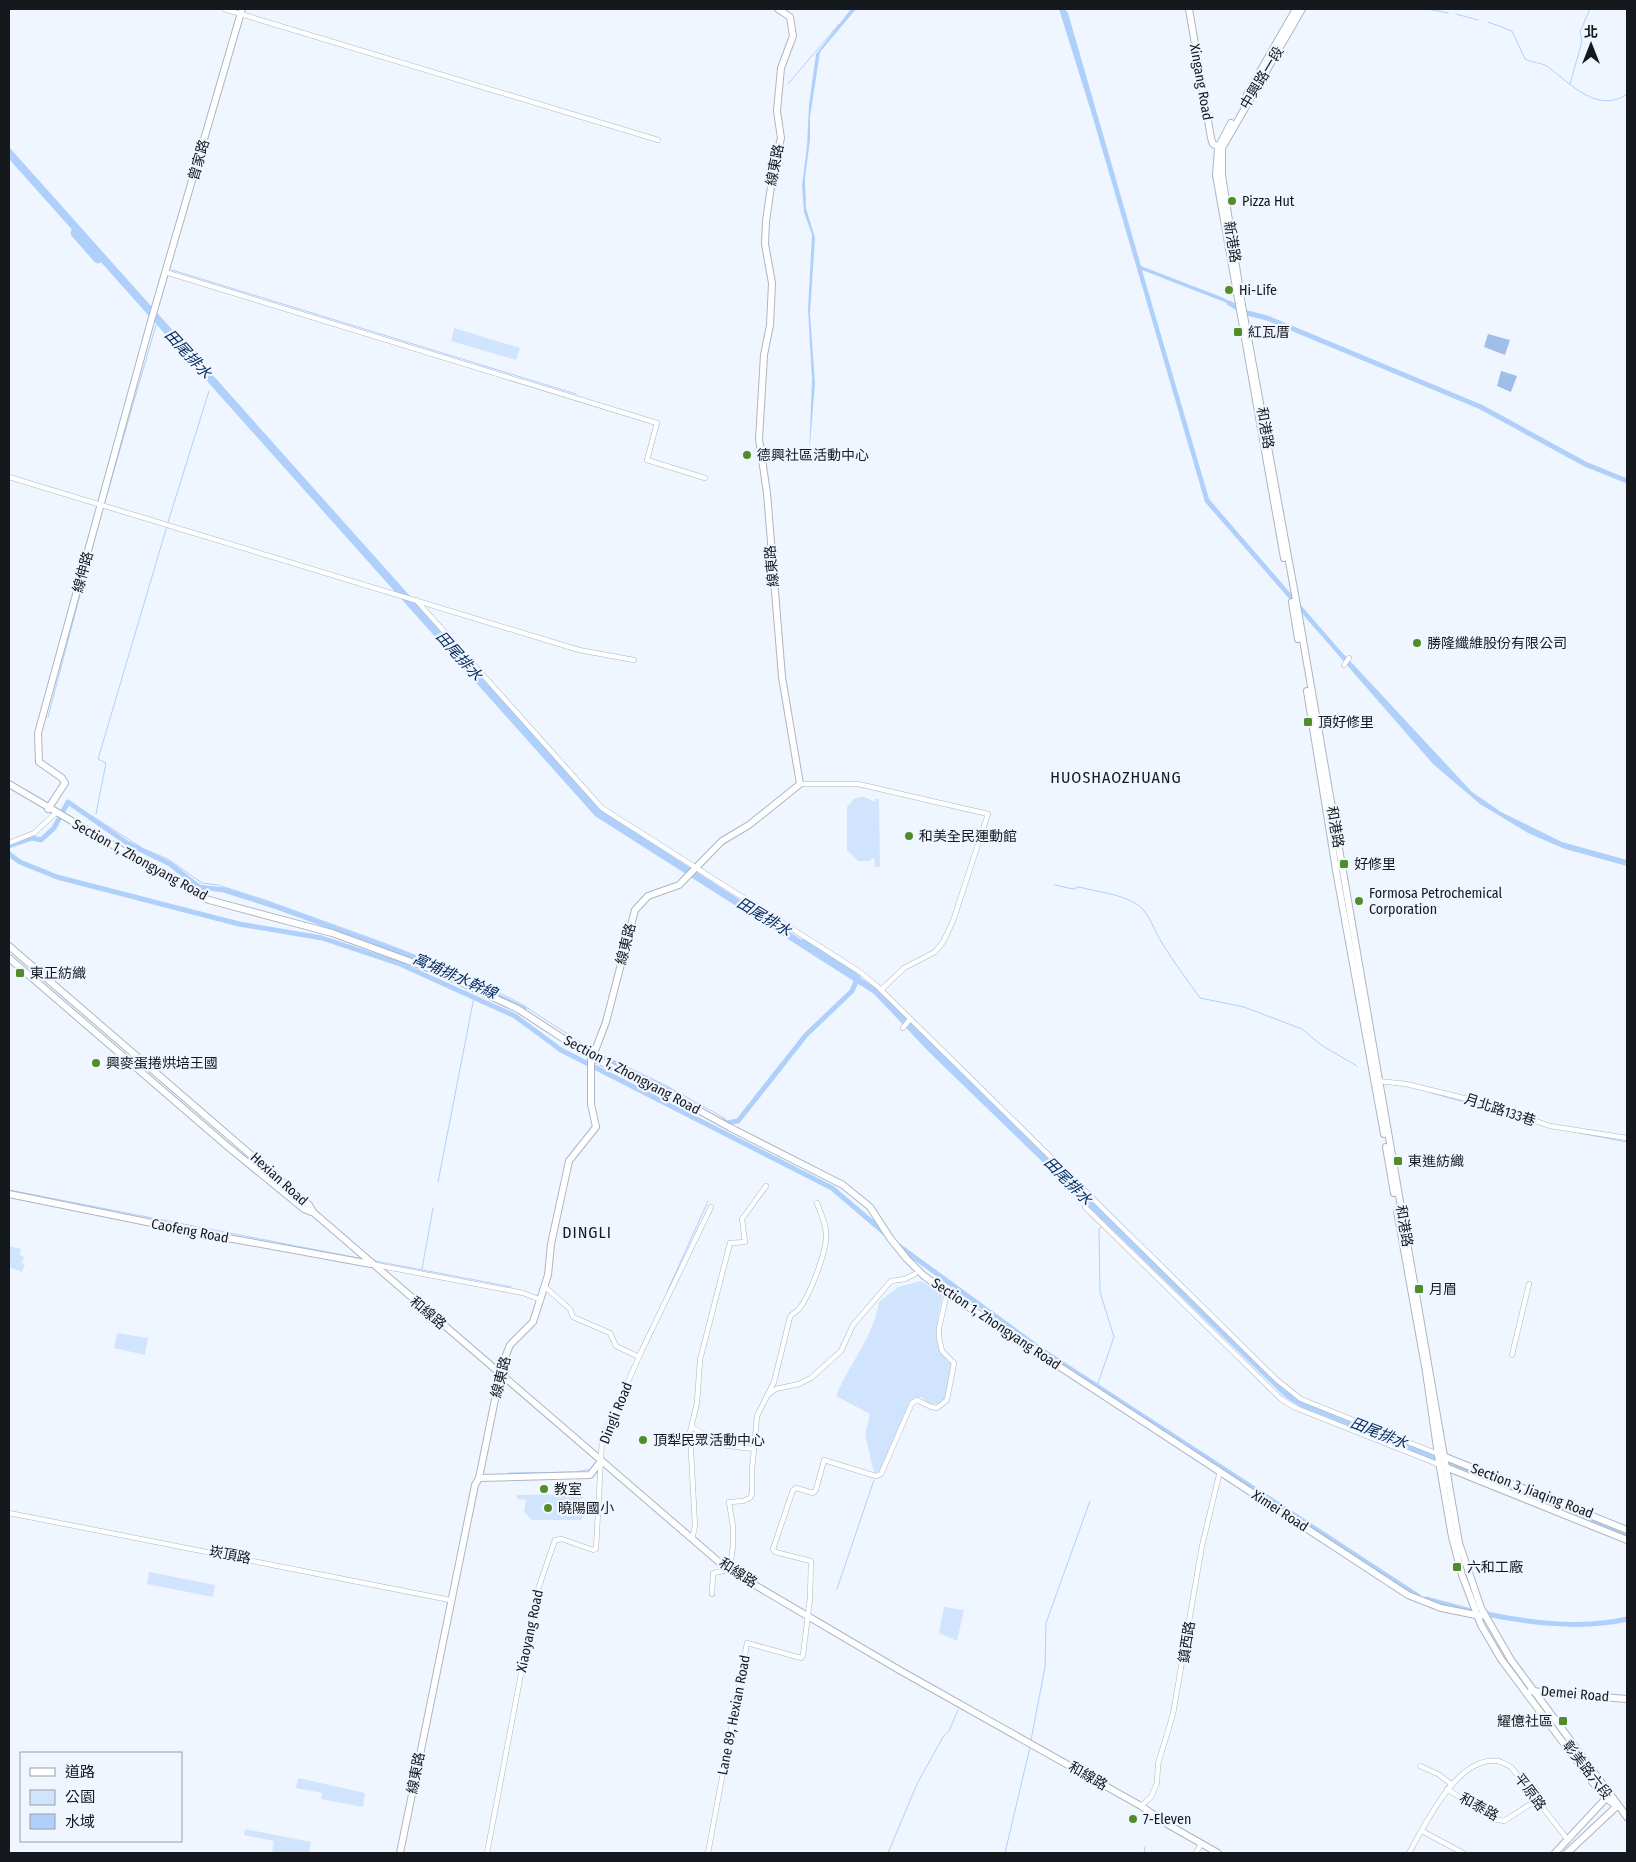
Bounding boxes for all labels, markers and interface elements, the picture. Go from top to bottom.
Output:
north arrow [1566,20,1616,70]
text: 北 [1584,24,1598,41]
street label: Xingang Road [1186,43,1216,121]
street label: 中興路一段 [1237,44,1287,112]
street label: 曾家路 [185,137,213,183]
street label: 線東路 [763,143,787,187]
place label: Pizza Hut [1242,193,1295,210]
marker: Pizza Hut [1226,195,1238,207]
street label: 新港路 [1220,220,1244,264]
place label: Hi-Life [1239,282,1277,299]
marker: Hi-Life [1223,284,1235,296]
place label: 紅瓦厝 [1248,324,1290,341]
water label: 田尾排水 [161,326,216,383]
marker: 紅瓦厝 [1232,326,1244,338]
street label: 和港路 [1253,406,1277,450]
place label: 德興社區活動中心 [757,447,869,464]
marker: 德興社區活動中心 [741,449,753,461]
street label: 線東路 [762,544,782,588]
street label: 線伸路 [69,550,97,594]
water label: 田尾排水 [432,628,486,685]
place label: 勝隆纖維股份有限公司 [1427,635,1567,652]
marker: 勝隆纖維股份有限公司 [1411,637,1423,649]
place label: 頂好修里 [1318,714,1374,731]
marker: 頂好修里 [1302,716,1314,728]
district label: HUOSHAOZHUANG [1050,768,1182,787]
street label: 和港路 [1323,805,1347,849]
street label: Section 1, Zhongyang Road [69,816,211,904]
place label: 和美全民運動館 [919,828,1017,845]
marker: 和美全民運動館 [903,830,915,842]
place label: 好修里 [1354,856,1396,873]
marker: 好修里 [1338,858,1350,870]
place label: Formosa Petrochemical Corporation [1369,885,1502,918]
water label: 田尾排水 [734,894,795,941]
marker: Formosa Petrochemical Corporation [1353,895,1365,907]
street label: 線東路 [613,922,639,966]
water label: 寓埔排水幹線 [410,949,502,1003]
place label: 東正紡織 [30,965,86,982]
marker: 東正紡織 [14,967,26,979]
street label: Section 1, Zhongyang Road [561,1032,703,1118]
place label: 興麥蛋捲烘培王國 [106,1055,218,1072]
marker: 興麥蛋捲烘培王國 [90,1057,102,1069]
street label: 月北路133巷 [1462,1090,1538,1130]
street label: Hexian Road [247,1149,311,1209]
water label: 田尾排水 [1040,1153,1096,1209]
place label: 東進紡織 [1408,1153,1464,1170]
marker: 東進紡織 [1392,1155,1404,1167]
street label: 和港路 [1392,1204,1416,1248]
street label: Caofeng Road [150,1215,230,1247]
district label: DINGLI [562,1223,612,1242]
street label: Section 1, Zhongyang Road [928,1274,1064,1374]
place label: 月眉 [1429,1281,1457,1298]
marker: 月眉 [1413,1283,1425,1295]
street label: 和線路 [406,1293,450,1333]
street label: 線東路 [488,1355,514,1399]
street label: Dingli Road [596,1380,636,1446]
water label: 田尾排水 [1348,1413,1411,1453]
place label: 頂犁民眾活動中心 [653,1432,765,1449]
marker: 頂犁民眾活動中心 [637,1434,649,1446]
street label: Section 3, Jiaqing Road [1468,1460,1596,1522]
place label: 教室 [554,1481,582,1498]
marker: 教室 [538,1483,550,1495]
street label: Ximei Road [1249,1486,1311,1536]
place label: 曉陽國小 [558,1500,614,1517]
marker: 曉陽國小 [542,1502,554,1514]
street label: 崁頂路 [208,1543,252,1567]
street label: 和線路 [716,1554,760,1592]
place label: 六和工廠 [1467,1559,1523,1576]
marker: 六和工廠 [1451,1561,1463,1573]
street label: Xiaoyang Road [513,1588,547,1674]
street label: 鎮西路 [1175,1620,1199,1664]
street label: Lane 89, Hexian Road [714,1654,754,1776]
street label: Demei Road [1540,1683,1610,1705]
place label: 耀億社區 [1497,1713,1553,1730]
marker: 耀億社區 [1557,1715,1569,1727]
street label: 彰美路六段 [1559,1737,1615,1803]
street label: 線東路 [404,1751,428,1795]
legend [20,1752,182,1842]
street label: 和線路 [1066,1758,1110,1794]
text: 道路 [65,1763,95,1781]
street label: 平原路 [1511,1770,1549,1814]
text: 公園 [65,1788,95,1806]
street label: 和泰路 [1457,1789,1501,1825]
place label: 7-Eleven [1143,1811,1191,1828]
text: 水域 [65,1813,95,1831]
marker: 7-Eleven [1127,1813,1139,1825]

